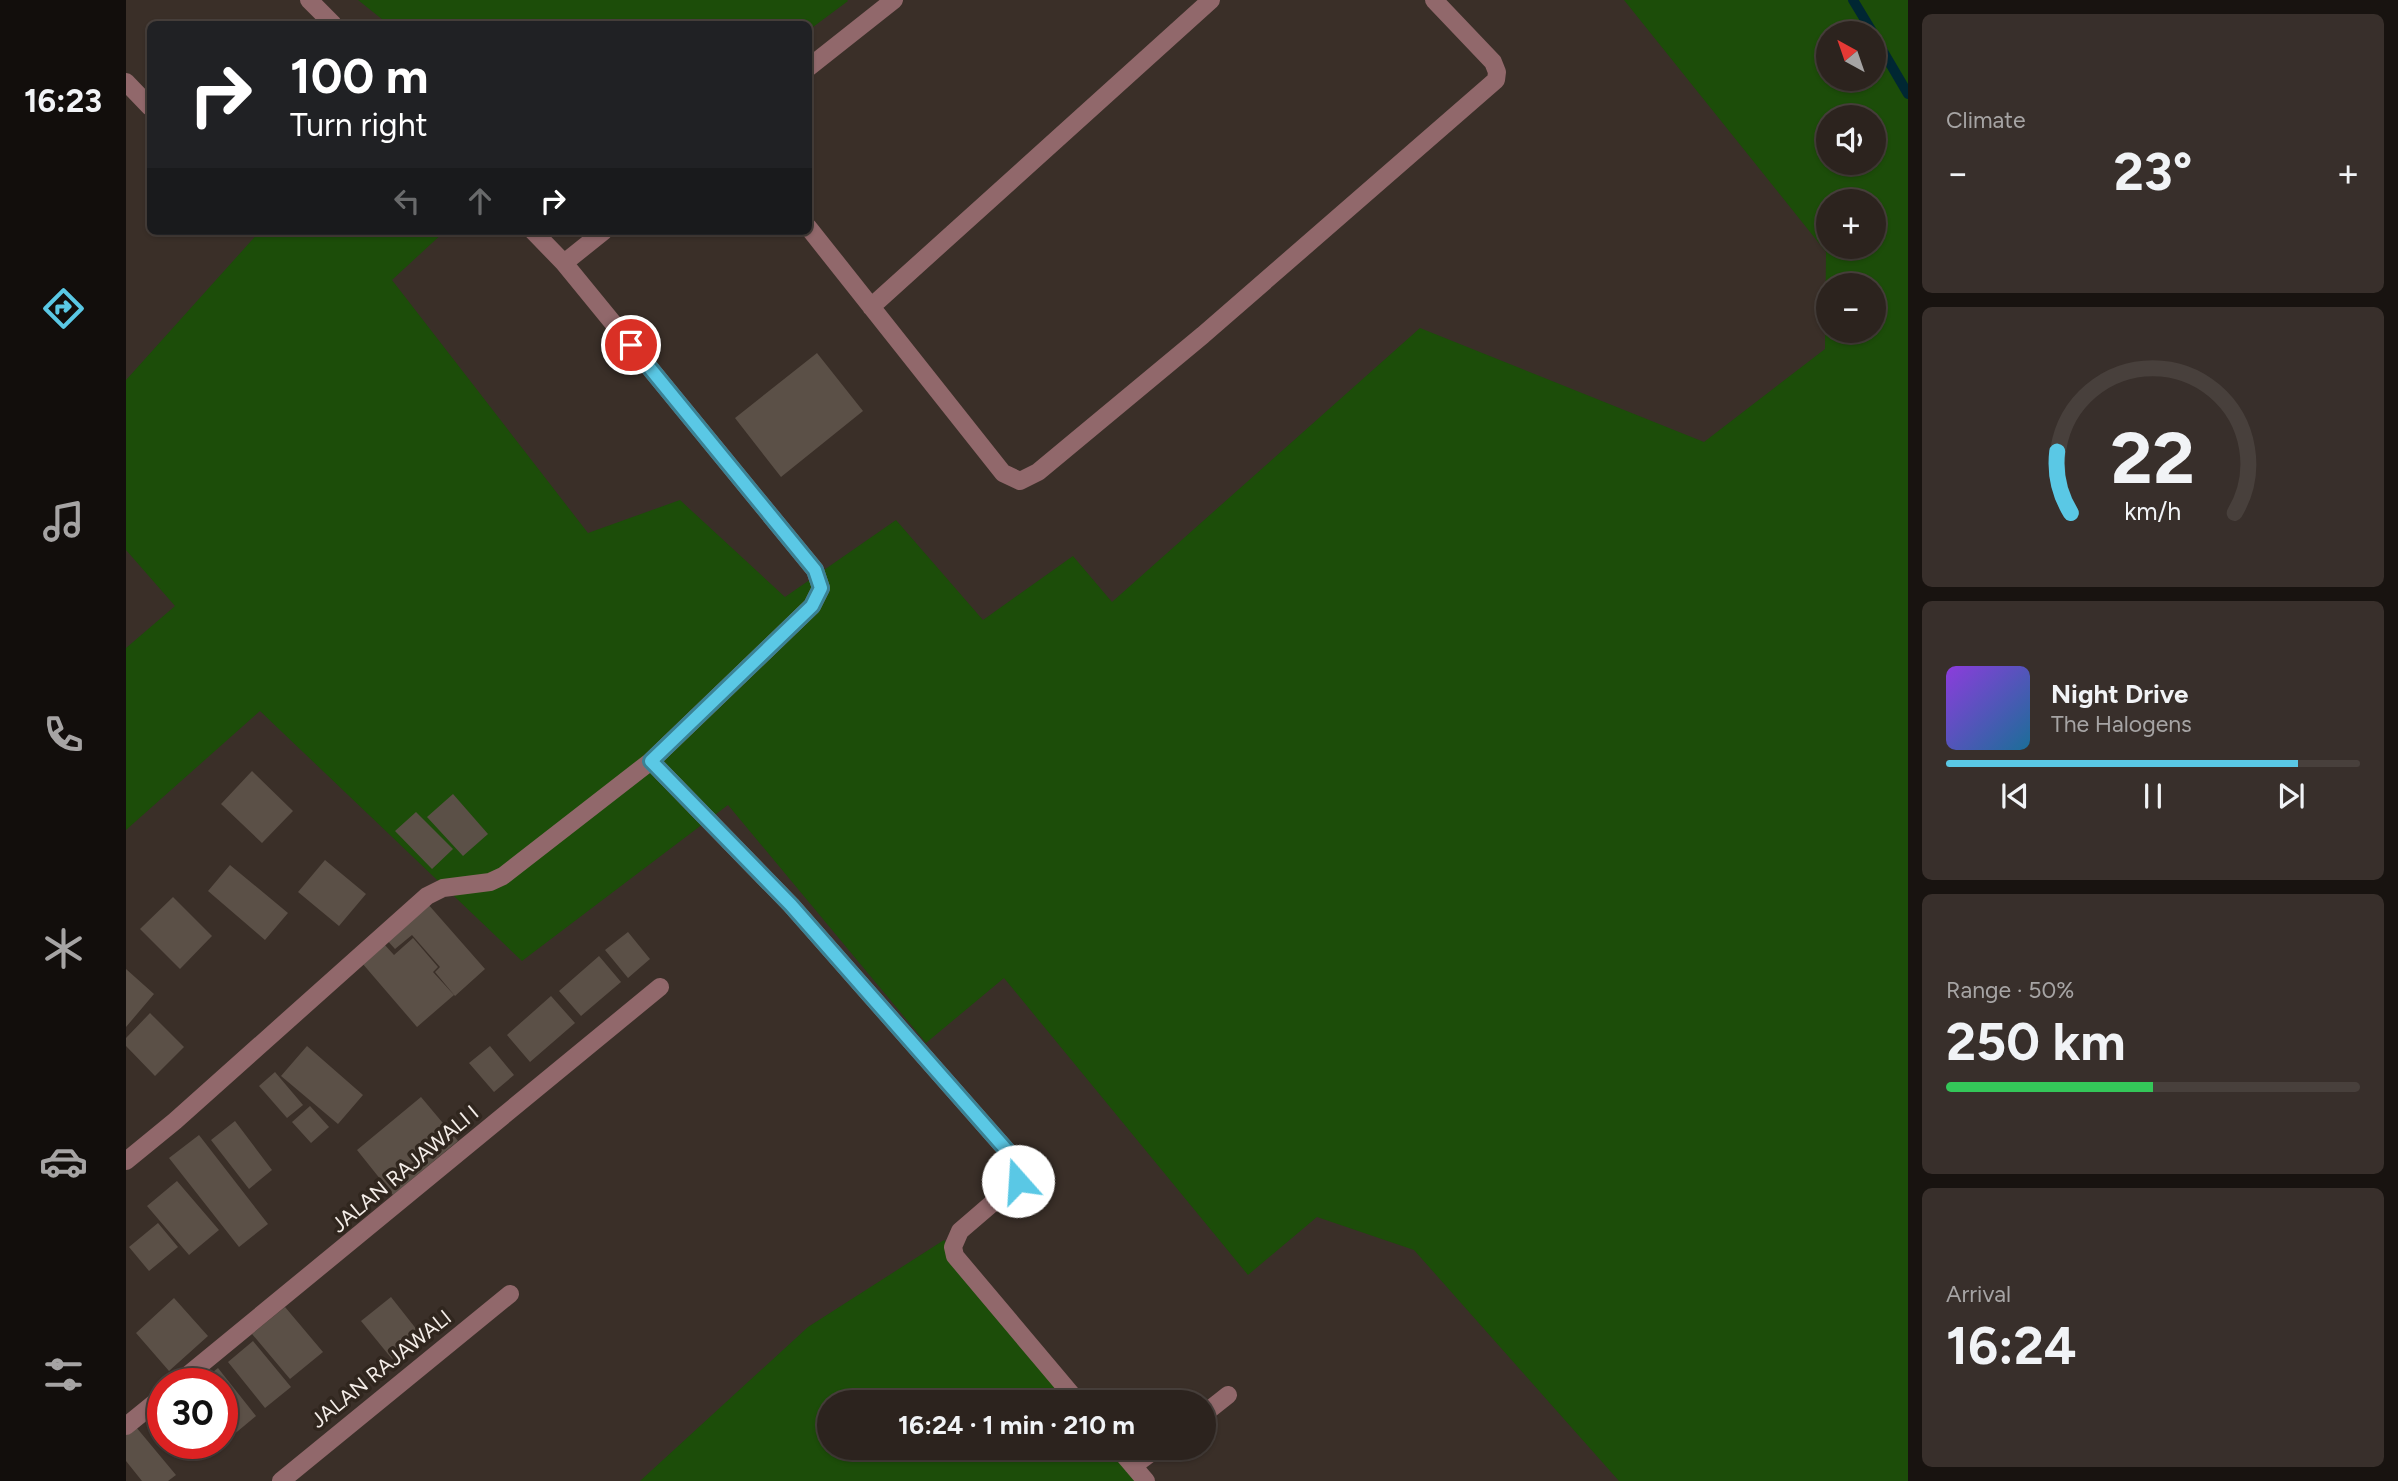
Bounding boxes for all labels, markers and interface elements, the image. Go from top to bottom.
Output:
north arrow [1816,21,1886,91]
map controls [1816,21,1886,343]
text: 100 m [290,46,429,105]
icon: right [175,49,266,140]
text: 16:23 [24,82,102,120]
button: sound [1816,105,1886,175]
text: Turn right [290,106,428,144]
text: Climate [1946,106,2025,134]
text: 23° [2114,141,2192,203]
text: − [1946,150,1970,196]
text: + [2336,150,2360,196]
icon: left [388,182,426,220]
icon: ahead [461,182,499,220]
icon: right [534,182,572,220]
button: + [1816,189,1886,259]
button: − [1816,273,1886,343]
icon: directions [39,284,88,333]
pin [601,315,661,375]
icon: arrive [612,326,650,364]
text: 22 [2111,415,2195,502]
text: km/h [2124,496,2182,526]
icon: music [39,497,88,546]
text: Night Drive [2051,678,2188,710]
icon: phone [39,710,88,759]
text: The Halogens [2051,710,2192,738]
icon: previous [1996,777,2034,815]
icon: pause [2134,777,2172,815]
icon: next [2272,777,2310,815]
icon: climate [39,924,88,973]
text: Range · 50% [1946,976,2074,1004]
text: 250 km [1946,1011,2126,1073]
street label: JALAN RAJAWALI I [326,1100,483,1237]
icon: car [39,1137,88,1186]
position arrow [981,1144,1055,1218]
text: Arrival [1946,1280,2011,1308]
street label: JALAN RAJAWALI [305,1304,456,1433]
text: 16:24 [1946,1315,2077,1377]
icon: filters [39,1350,88,1399]
speed limit sign: 30 [147,1368,238,1459]
text: 16:24 · 1 min · 210 m [898,1409,1135,1441]

